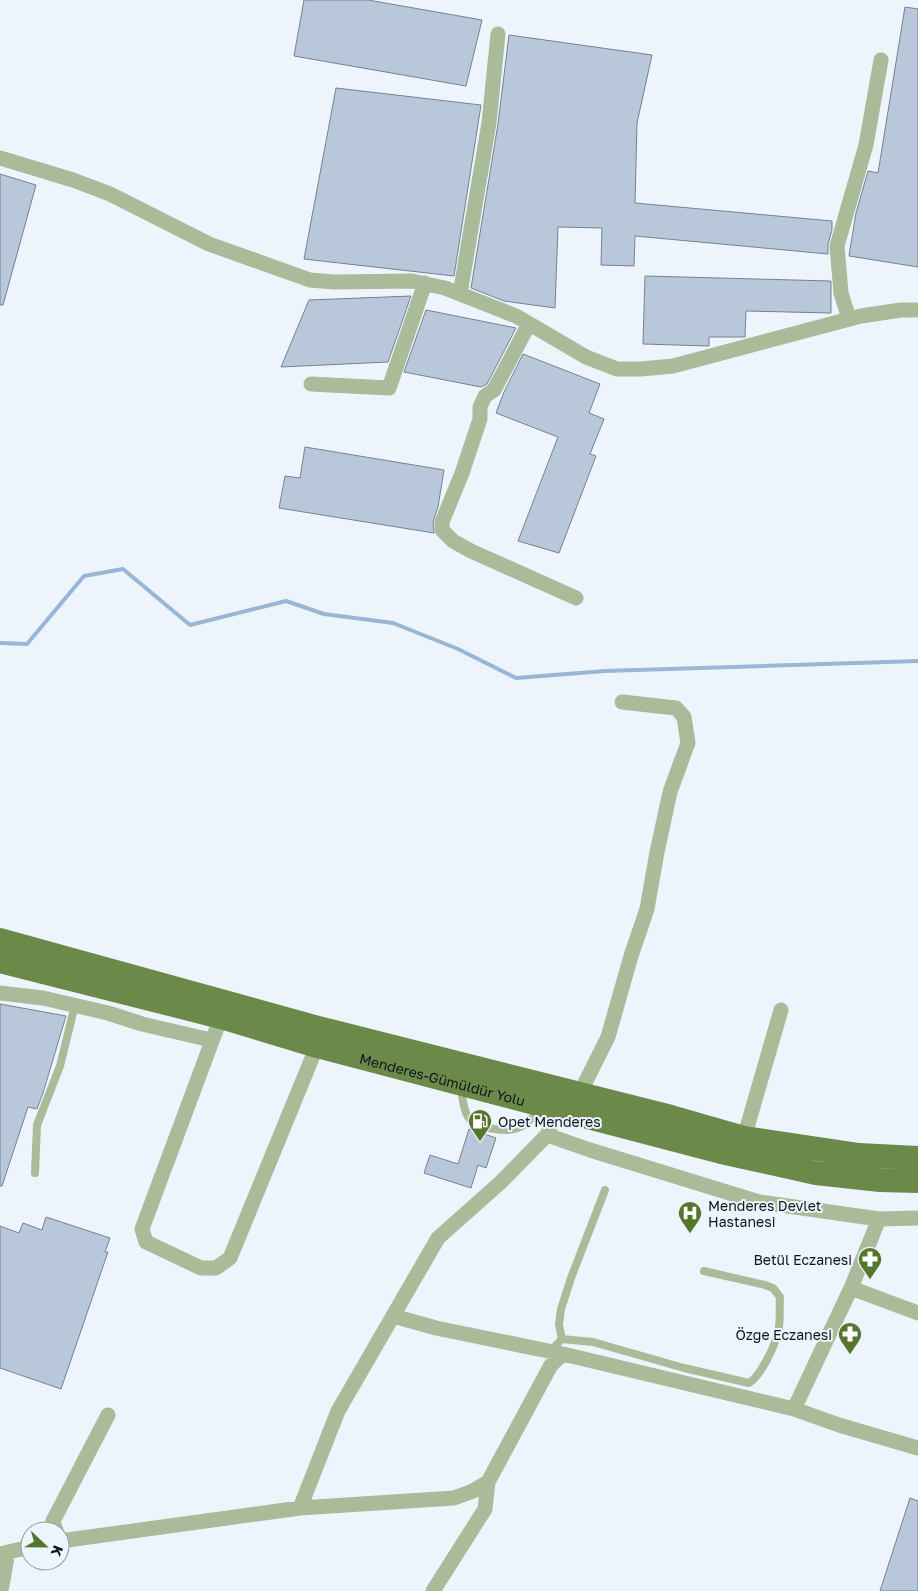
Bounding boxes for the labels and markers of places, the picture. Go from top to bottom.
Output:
fuel station icon: Opet Menderes [467,1108,493,1142]
place label: Opet Menderes [498,1113,601,1130]
place label: Menderes Devlet Hastanesi [708,1197,821,1230]
hospital icon: Menderes Devlet Hastanesi [677,1200,703,1234]
pharmacy icon: Betül Eczanesi [857,1246,883,1280]
place label: Betül Eczanesi [753,1251,852,1268]
pharmacy icon: Özge Eczanesi [837,1321,863,1355]
place label: Özge Eczanesi [735,1326,832,1343]

